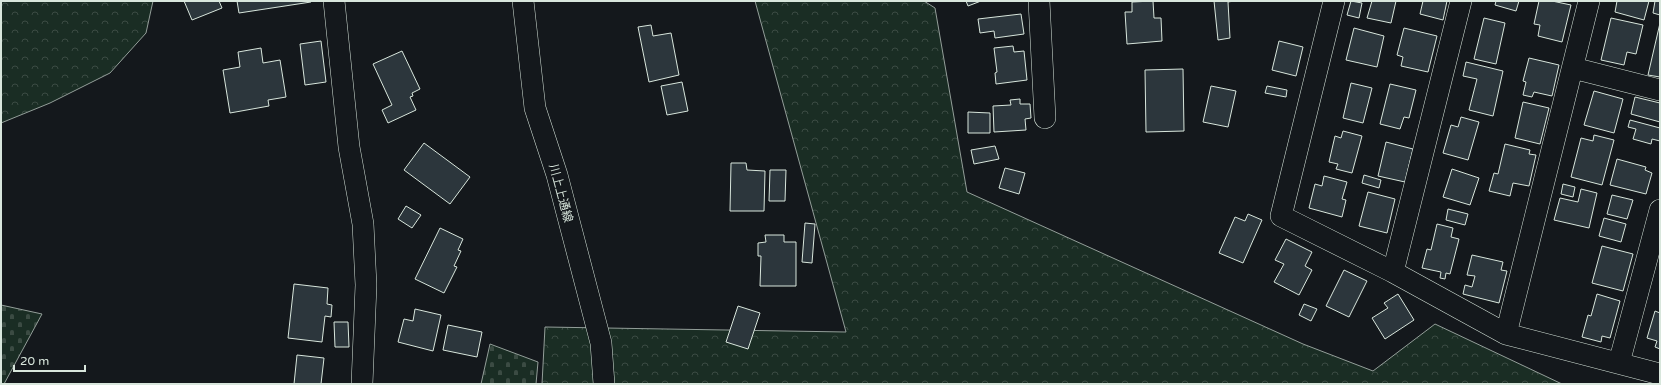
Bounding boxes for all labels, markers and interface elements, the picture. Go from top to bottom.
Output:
street label: 川上上通線 [546,162,576,224]
scale bar [14,347,85,373]
text: 20 m [20,354,49,368]

